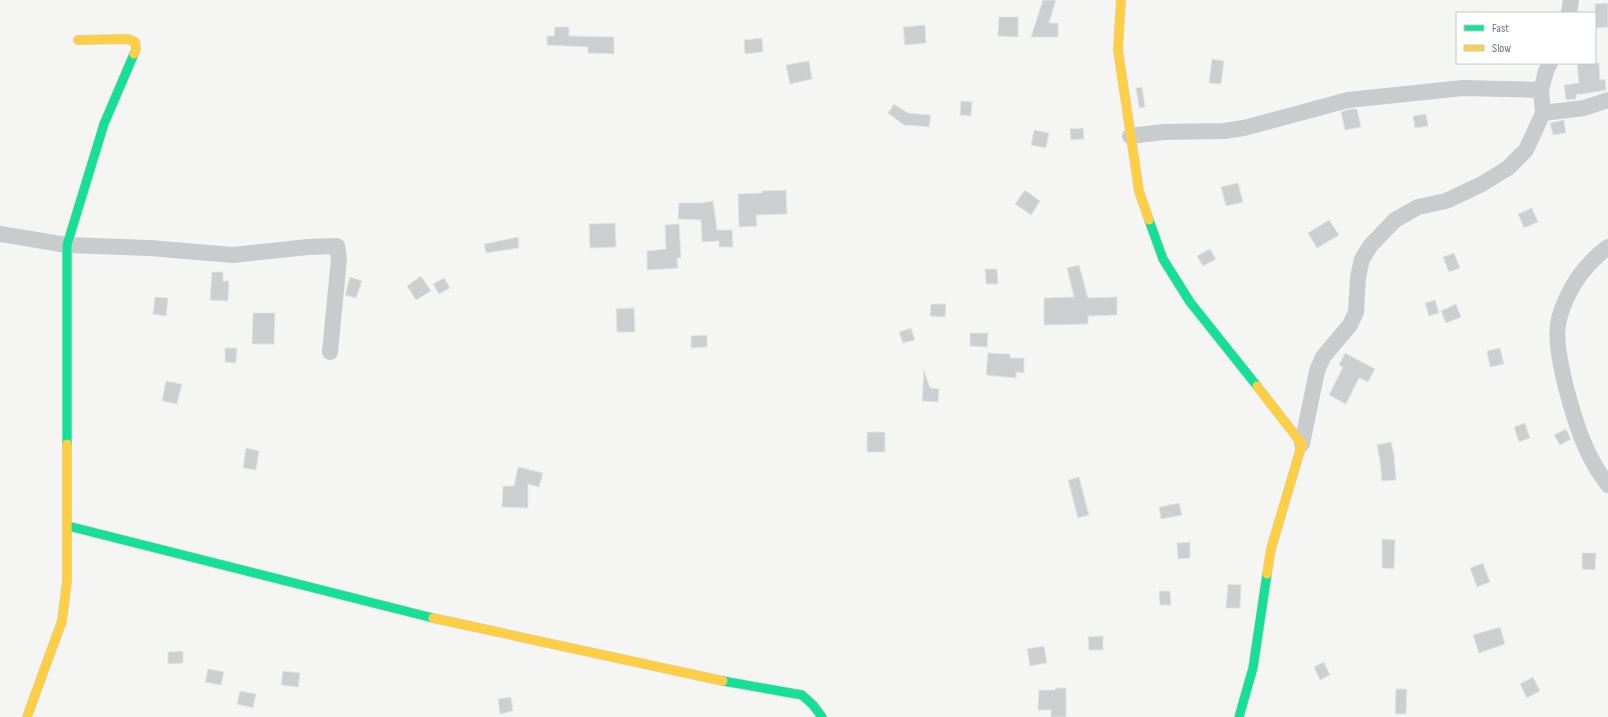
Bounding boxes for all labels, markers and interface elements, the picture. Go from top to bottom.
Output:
legend [1456,12,1596,64]
text: Fast [1492,21,1509,36]
text: Slow [1492,41,1511,56]

